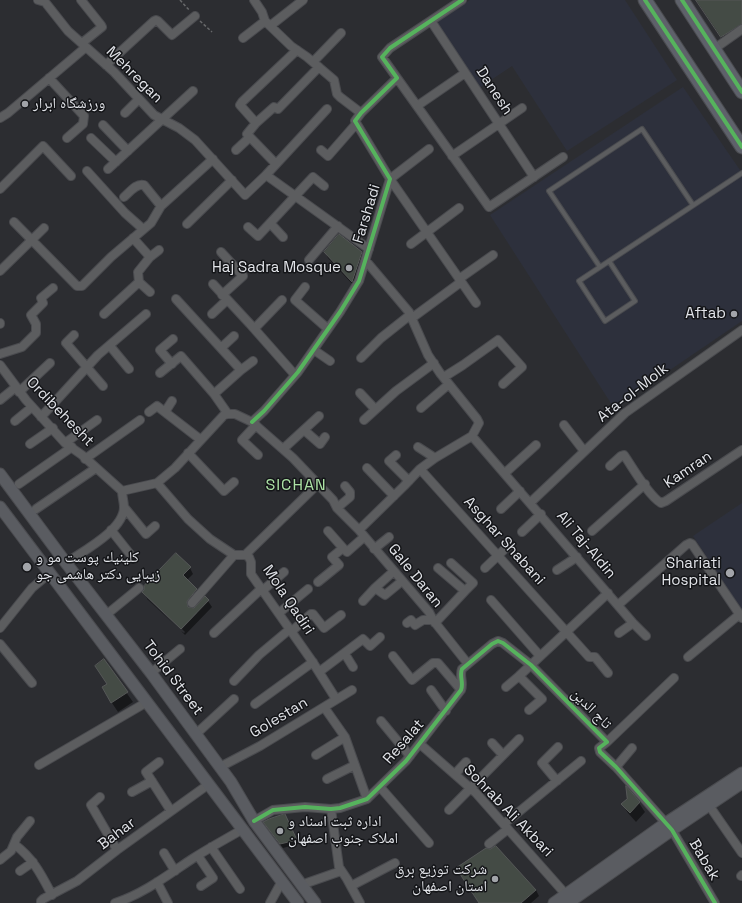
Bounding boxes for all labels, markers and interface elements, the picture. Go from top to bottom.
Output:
street label: Mehregan [102,43,166,107]
street label: Danesh [472,64,516,118]
place label: ورزشگاه ابرار [33,95,105,113]
marker: ورزشگاه ابرار [20,99,30,109]
street label: Farshadi [349,182,385,246]
place label: Haj Sadra Mosque [212,259,341,277]
marker: Haj Sadra Mosque [344,263,354,273]
place label: Aftab [685,305,726,323]
marker: Aftab [729,309,739,319]
street label: Ata-ol-Molk [594,360,672,426]
street label: Ordibehesht [23,374,97,450]
street label: Kamran [661,447,715,493]
district label: SICHAN [265,476,327,496]
street label: Asghar Shabani [460,493,548,589]
street label: Ali Taj-Aldin [553,508,619,582]
street label: Gale Daran [384,541,446,611]
place label: كلينيك پوست مو و زيبايى دکتر هاشمی جو [36,549,160,584]
place label: Shariati Hospital [661,555,721,590]
marker: كلينيك پوست مو و زيبايى دکتر هاشمی جو [21,561,33,573]
street label: Mola Qadiri [258,562,318,638]
marker: Shariati Hospital [724,567,736,579]
street label: Tohid Street [139,637,207,719]
street label: تاج الدین [567,685,615,733]
street label: Golestan [247,694,311,742]
street label: Resalat [380,716,428,768]
street label: Sohrab Ali Akbari [460,761,556,861]
place label: اداره ثبت اسناد و املاک جنوب اصفهان [288,813,398,848]
street label: Bahar [95,814,139,854]
marker: اداره ثبت اسناد و املاک جنوب اصفهان [275,826,285,836]
street label: Babak [685,836,723,884]
place label: شرکت توزیع برق استان اصفهان [395,861,487,896]
marker: شرکت توزیع برق استان اصفهان [490,874,500,884]

